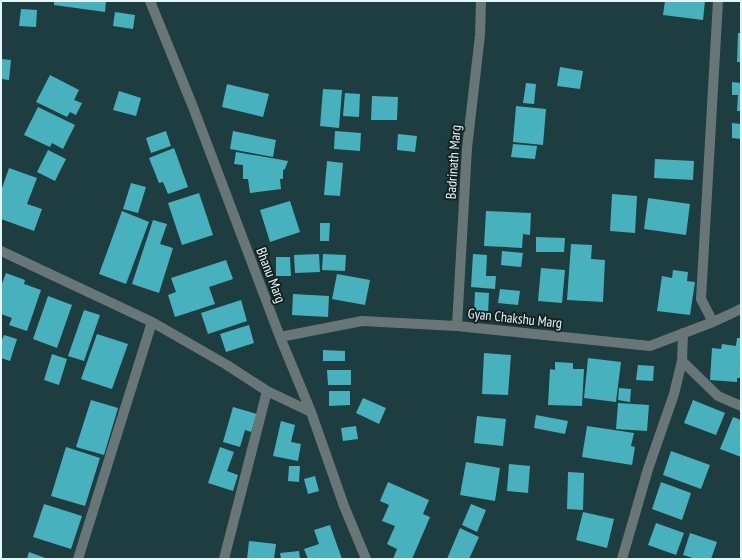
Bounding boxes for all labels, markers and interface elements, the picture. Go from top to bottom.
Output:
street label: Badrinath Marg [441,124,465,200]
street label: Bhanu Marg [252,245,290,305]
street label: Gyan Chakshu Marg [467,304,563,332]

